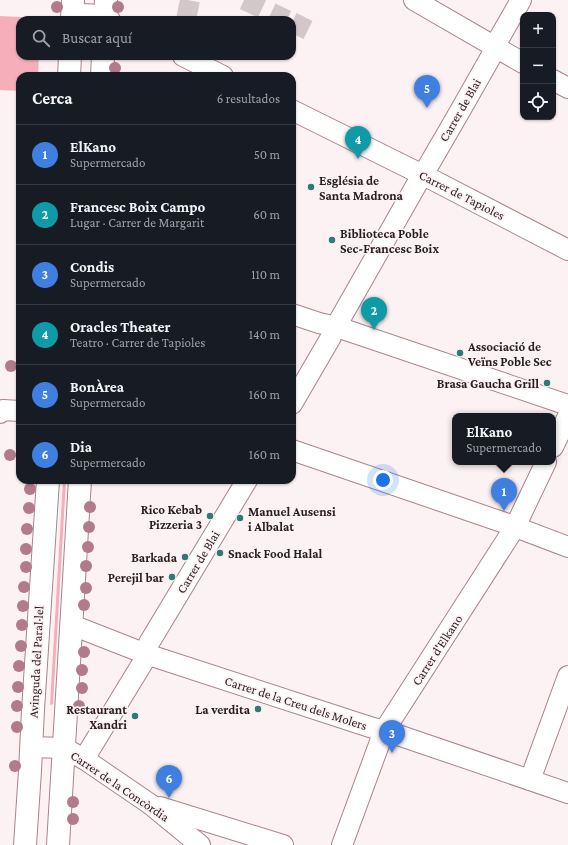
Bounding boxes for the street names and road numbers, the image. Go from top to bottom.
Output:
street label: Carrer de Blai [436,75,484,144]
street label: Carrer de Tapioles [417,167,507,223]
street label: Carrer de Blai [173,527,223,596]
street label: Avinguda del Paral·lel [26,605,46,718]
street label: Carrer d'Elkano [409,612,465,688]
street label: Carrer de la Creu dels Molers [223,673,369,733]
street label: Carrer de la Concòrdia [68,747,172,825]

